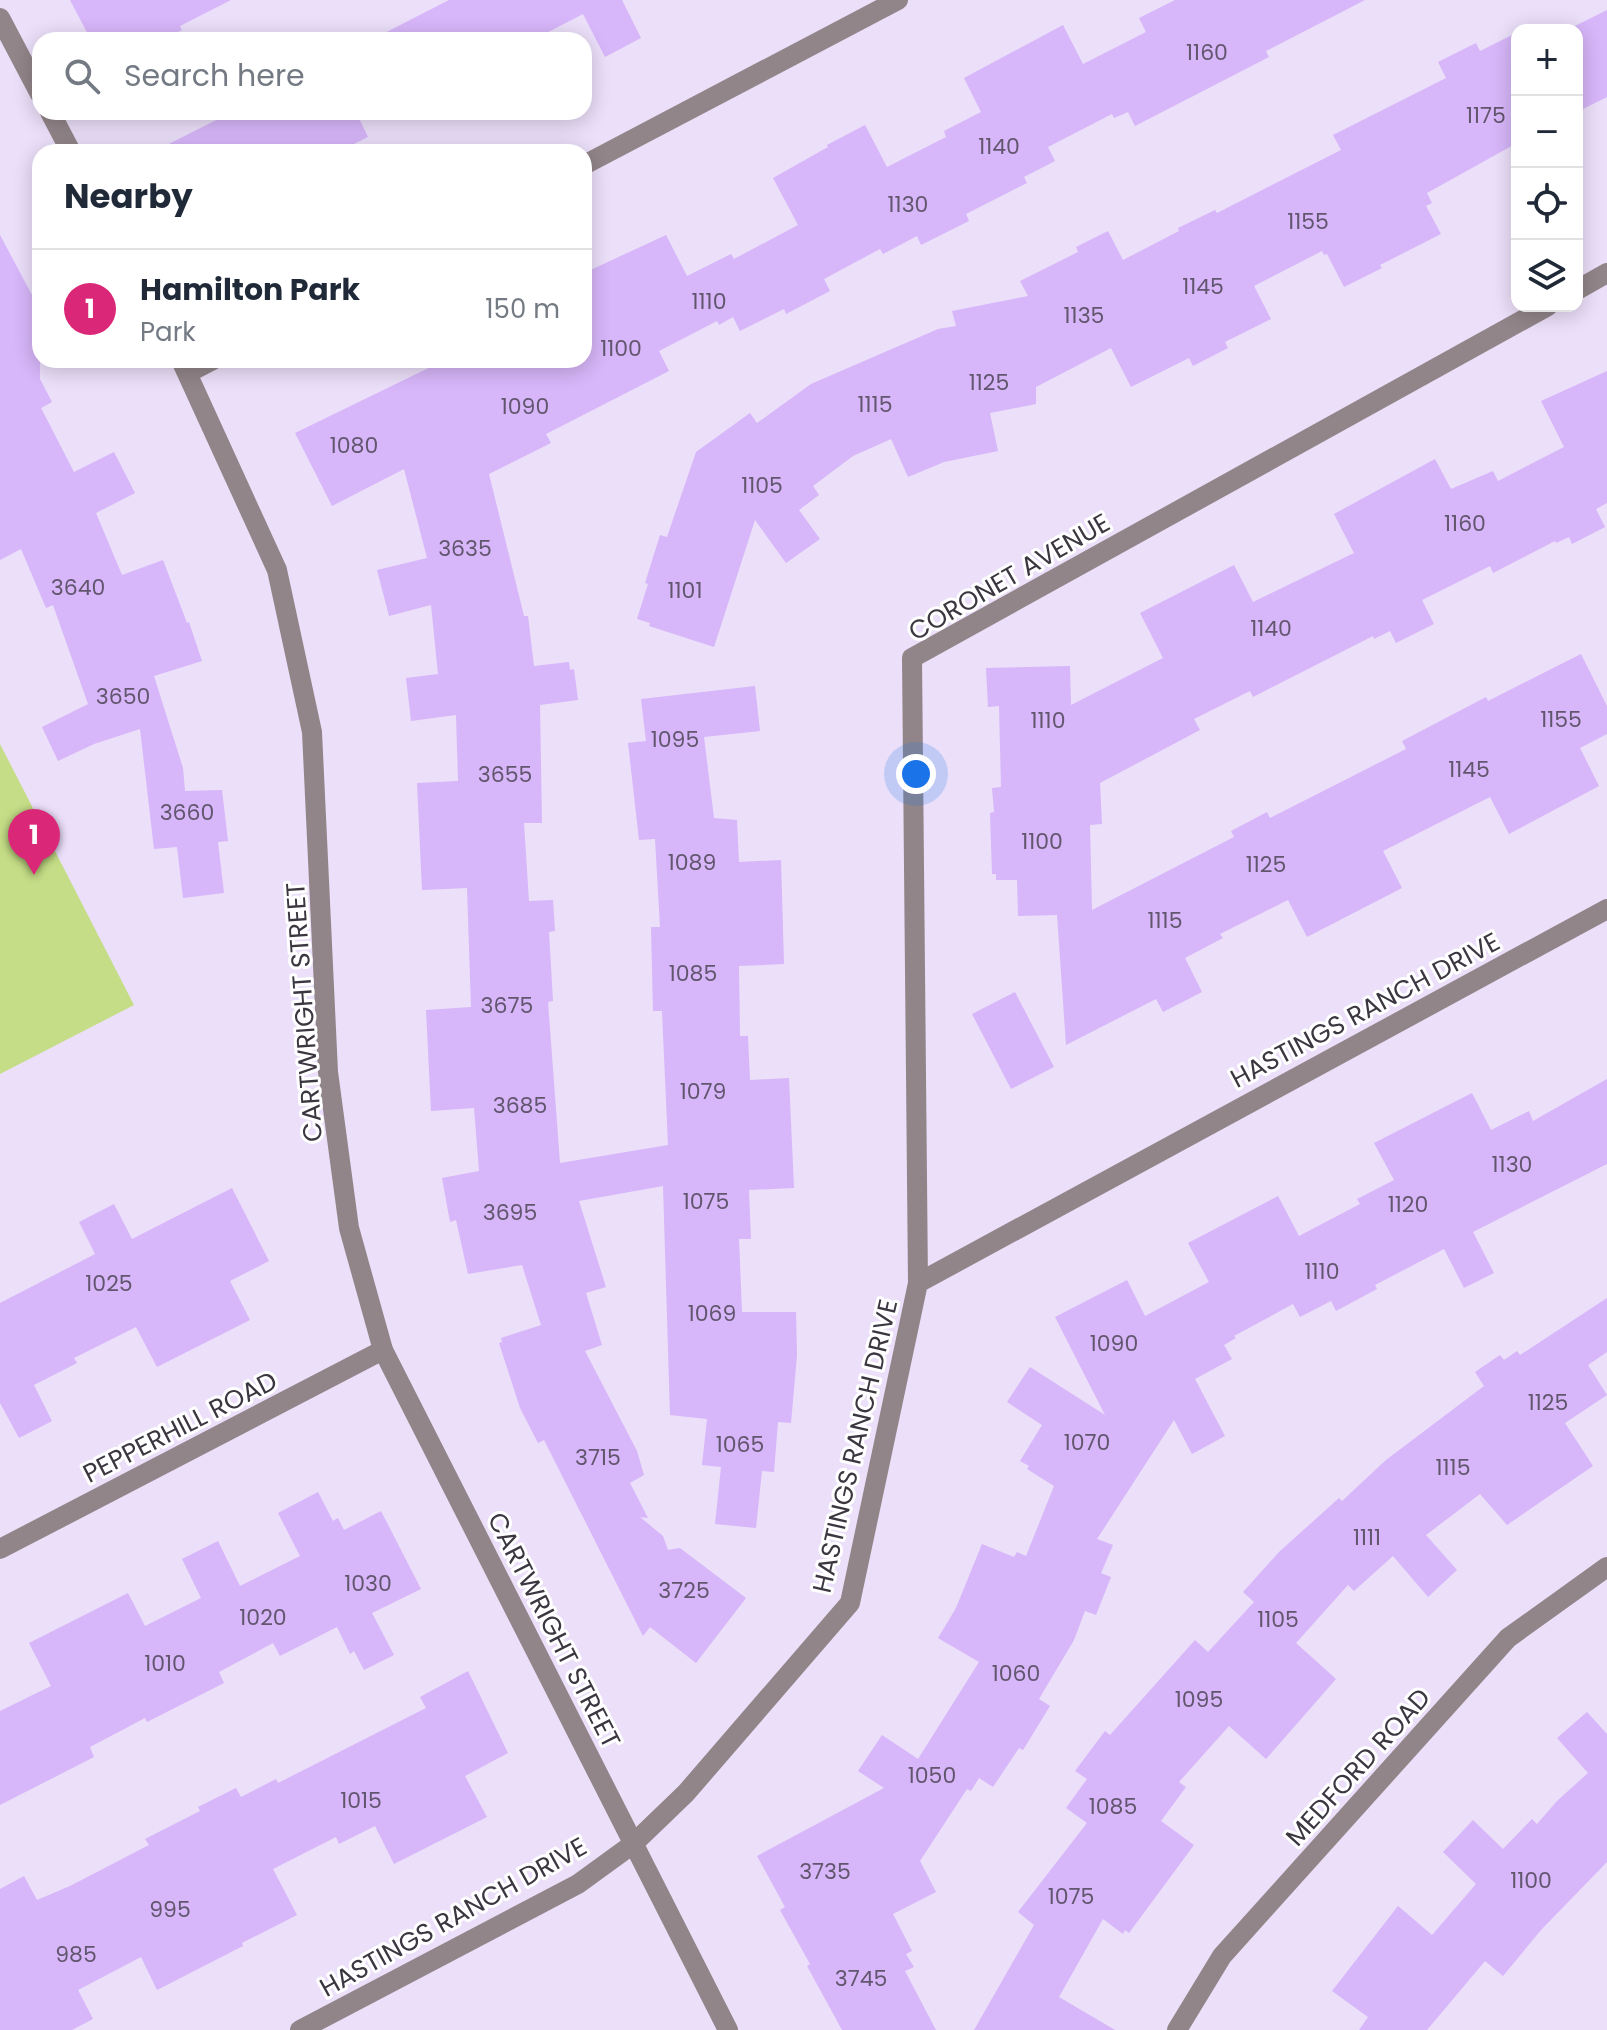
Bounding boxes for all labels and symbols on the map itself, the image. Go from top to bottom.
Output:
house number: 1160 [1186,37,1228,68]
house number: 1175 [1466,100,1506,131]
house number: 1140 [978,131,1020,162]
house number: 1130 [888,189,928,220]
house number: 1155 [1287,206,1329,237]
house number: 1145 [1182,271,1224,302]
house number: 1110 [692,286,726,317]
house number: 1135 [1064,300,1104,331]
house number: 1100 [600,333,642,364]
house number: 1125 [969,367,1009,398]
house number: 1115 [858,389,892,420]
house number: 1090 [501,391,549,422]
house number: 1080 [330,430,378,461]
house number: 1105 [741,470,783,501]
street label: CORONET AVENUE [902,505,1116,649]
house number: 1160 [1444,508,1486,539]
house number: 3635 [438,533,492,564]
house number: 3640 [51,572,105,603]
house number: 1101 [668,575,702,606]
house number: 1140 [1250,613,1292,644]
house number: 3650 [96,681,150,712]
house number: 1155 [1540,704,1582,735]
house number: 1110 [1031,705,1065,736]
house number: 1095 [651,724,699,755]
your location [896,754,936,794]
house number: 1145 [1448,754,1490,785]
house number: 3655 [478,759,532,790]
house number: 3660 [160,797,214,828]
pin: 1 [8,809,60,875]
house number: 1100 [1021,826,1063,857]
house number: 1089 [668,847,716,878]
house number: 1125 [1246,849,1286,880]
street label: CARTWRIGHT STREET [277,881,331,1143]
house number: 1115 [1148,905,1182,936]
street label: HASTINGS RANCH DRIVE [1224,924,1506,1096]
house number: 1085 [669,958,717,989]
house number: 3675 [481,990,533,1021]
house number: 1079 [680,1076,726,1107]
house number: 3685 [493,1090,547,1121]
house number: 1130 [1492,1149,1532,1180]
house number: 1075 [683,1186,729,1217]
house number: 1120 [1388,1189,1428,1220]
house number: 3695 [483,1197,537,1228]
house number: 1110 [1305,1256,1339,1287]
house number: 1025 [85,1268,133,1299]
street label: HASTINGS RANCH DRIVE [804,1296,906,1596]
house number: 1069 [688,1298,736,1329]
house number: 1090 [1090,1328,1138,1359]
street label: PEPPERHILL ROAD [77,1362,283,1492]
house number: 1125 [1528,1387,1568,1418]
house number: 1070 [1064,1427,1110,1458]
house number: 1065 [716,1429,764,1460]
house number: 3715 [575,1442,621,1473]
house number: 1115 [1436,1452,1470,1483]
street label: CARTWRIGHT STREET [479,1506,629,1754]
house number: 1111 [1353,1522,1381,1553]
house number: 1030 [344,1568,392,1599]
house number: 3725 [658,1575,710,1606]
house number: 1020 [239,1602,287,1633]
house number: 1105 [1257,1604,1299,1635]
house number: 1010 [144,1648,186,1679]
house number: 1060 [992,1658,1040,1689]
street label: MEDFORD ROAD [1277,1680,1439,1854]
house number: 1095 [1175,1684,1223,1715]
house number: 1050 [908,1760,956,1791]
house number: 1015 [340,1785,382,1816]
house number: 1085 [1089,1791,1137,1822]
street label: HASTINGS RANCH DRIVE [313,1829,593,2005]
house number: 3735 [799,1856,851,1887]
house number: 1100 [1510,1865,1552,1896]
house number: 1075 [1048,1881,1094,1912]
house number: 995 [149,1894,191,1925]
house number: 985 [55,1939,97,1970]
house number: 3745 [835,1963,887,1994]

